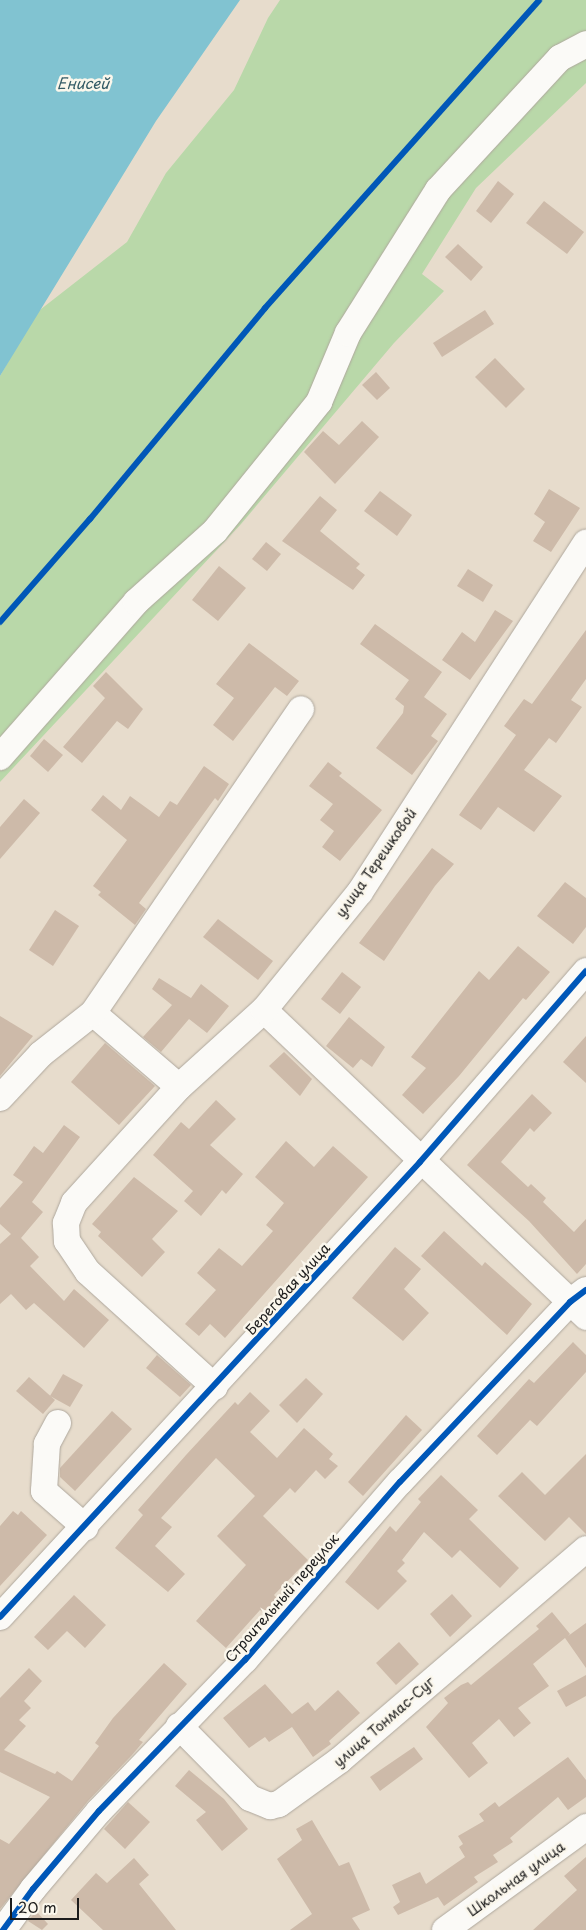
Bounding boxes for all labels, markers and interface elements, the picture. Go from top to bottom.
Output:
water label: Енисей [57,74,109,92]
street label: улица Терешковой [332,805,420,921]
street label: Береговая улица [242,1240,334,1338]
street label: Строительный переулок [222,1530,342,1666]
street label: улица Тонмас-Суг [330,1673,438,1771]
street label: Школьная улица [464,1838,568,1920]
scale bar [12,1888,81,1920]
text: 20 m [18,1895,57,1918]

